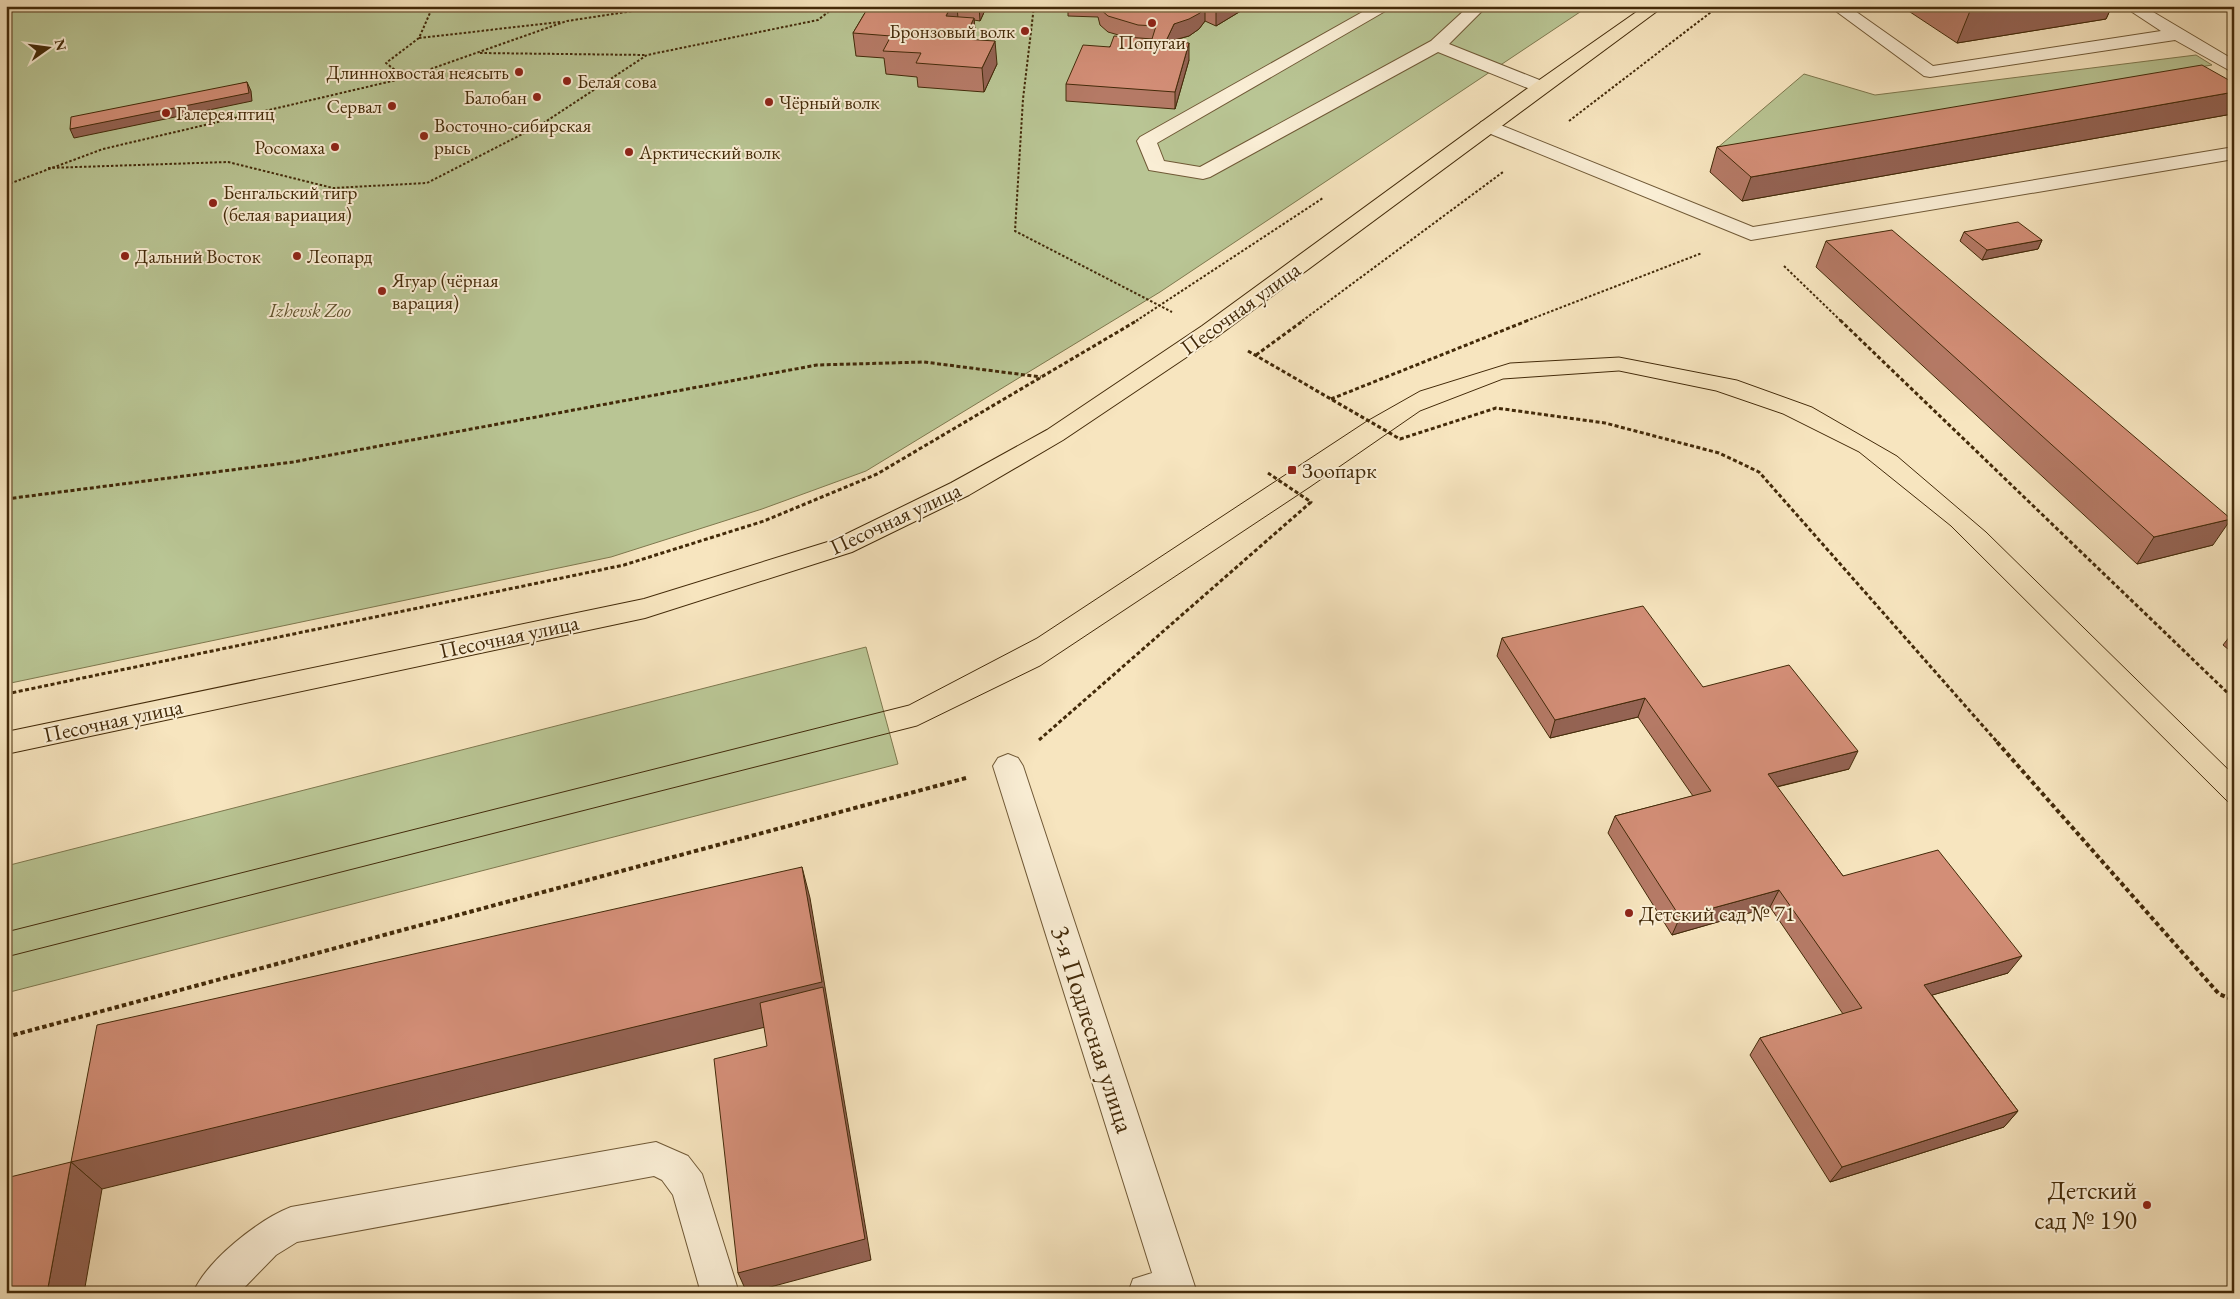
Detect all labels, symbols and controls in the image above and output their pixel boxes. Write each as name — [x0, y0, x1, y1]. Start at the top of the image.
marker: Попугаи — [1146, 17, 1158, 29]
place label: Бронзовый волк — [889, 19, 1015, 44]
north arrow — [22, 22, 72, 72]
marker: Бронзовый волк — [1019, 25, 1031, 37]
place label: Попугаи — [1118, 30, 1186, 55]
text: N — [51, 37, 71, 53]
place label: Длиннохвостая неясыть — [327, 60, 509, 85]
marker: Длиннохвостая неясыть — [513, 66, 525, 78]
place label: Белая сова — [577, 69, 657, 94]
marker: Белая сова — [561, 75, 573, 87]
place label: Балобан — [464, 85, 527, 110]
place label: Чёрный волк — [779, 90, 880, 115]
marker: Балобан — [531, 91, 543, 103]
place label: Сервал — [326, 94, 382, 119]
marker: Чёрный волк — [763, 96, 775, 108]
marker: Сервал — [386, 100, 398, 112]
place label: Галерея птиц — [176, 101, 275, 126]
marker: Галерея птиц — [160, 107, 172, 119]
place label: Восточно-сибирская рысь — [434, 113, 592, 160]
marker: Восточно-сибирская рысь — [418, 130, 430, 142]
place label: Росомаха — [255, 135, 325, 160]
place label: Арктический волк — [638, 140, 780, 165]
marker: Росомаха — [329, 141, 341, 153]
marker: Арктический волк — [623, 146, 635, 158]
place label: Бенгальский тигр (белая вариация) — [223, 180, 358, 227]
marker: Бенгальский тигр (белая вариация) — [207, 197, 219, 209]
place label: Дальний Восток — [135, 244, 261, 269]
place label: Леопард — [307, 244, 373, 269]
marker: Дальний Восток — [119, 250, 131, 262]
marker: Леопард — [291, 250, 303, 262]
street label: Песочная улица — [1174, 255, 1306, 362]
place label: Ягуар (чёрная варация) — [391, 268, 499, 315]
marker: Ягуар (чёрная варация) — [376, 285, 388, 297]
park label: Izhevsk Zoo — [268, 298, 351, 323]
place label: Зоопарк — [1302, 456, 1377, 485]
marker: Зоопарк — [1286, 464, 1298, 476]
street label: Песочная улица — [825, 475, 966, 562]
street label: Песочная улица — [437, 608, 582, 665]
street label: Песочная улица — [41, 692, 186, 749]
place label: Детский сад № 71 — [1639, 899, 1795, 928]
marker: Детский сад № 71 — [1623, 907, 1635, 919]
street label: 3-я Подлесная улица — [1043, 921, 1143, 1138]
place label: Детский сад № 190 — [2034, 1173, 2137, 1237]
marker: Детский сад № 190 — [2141, 1199, 2153, 1211]

